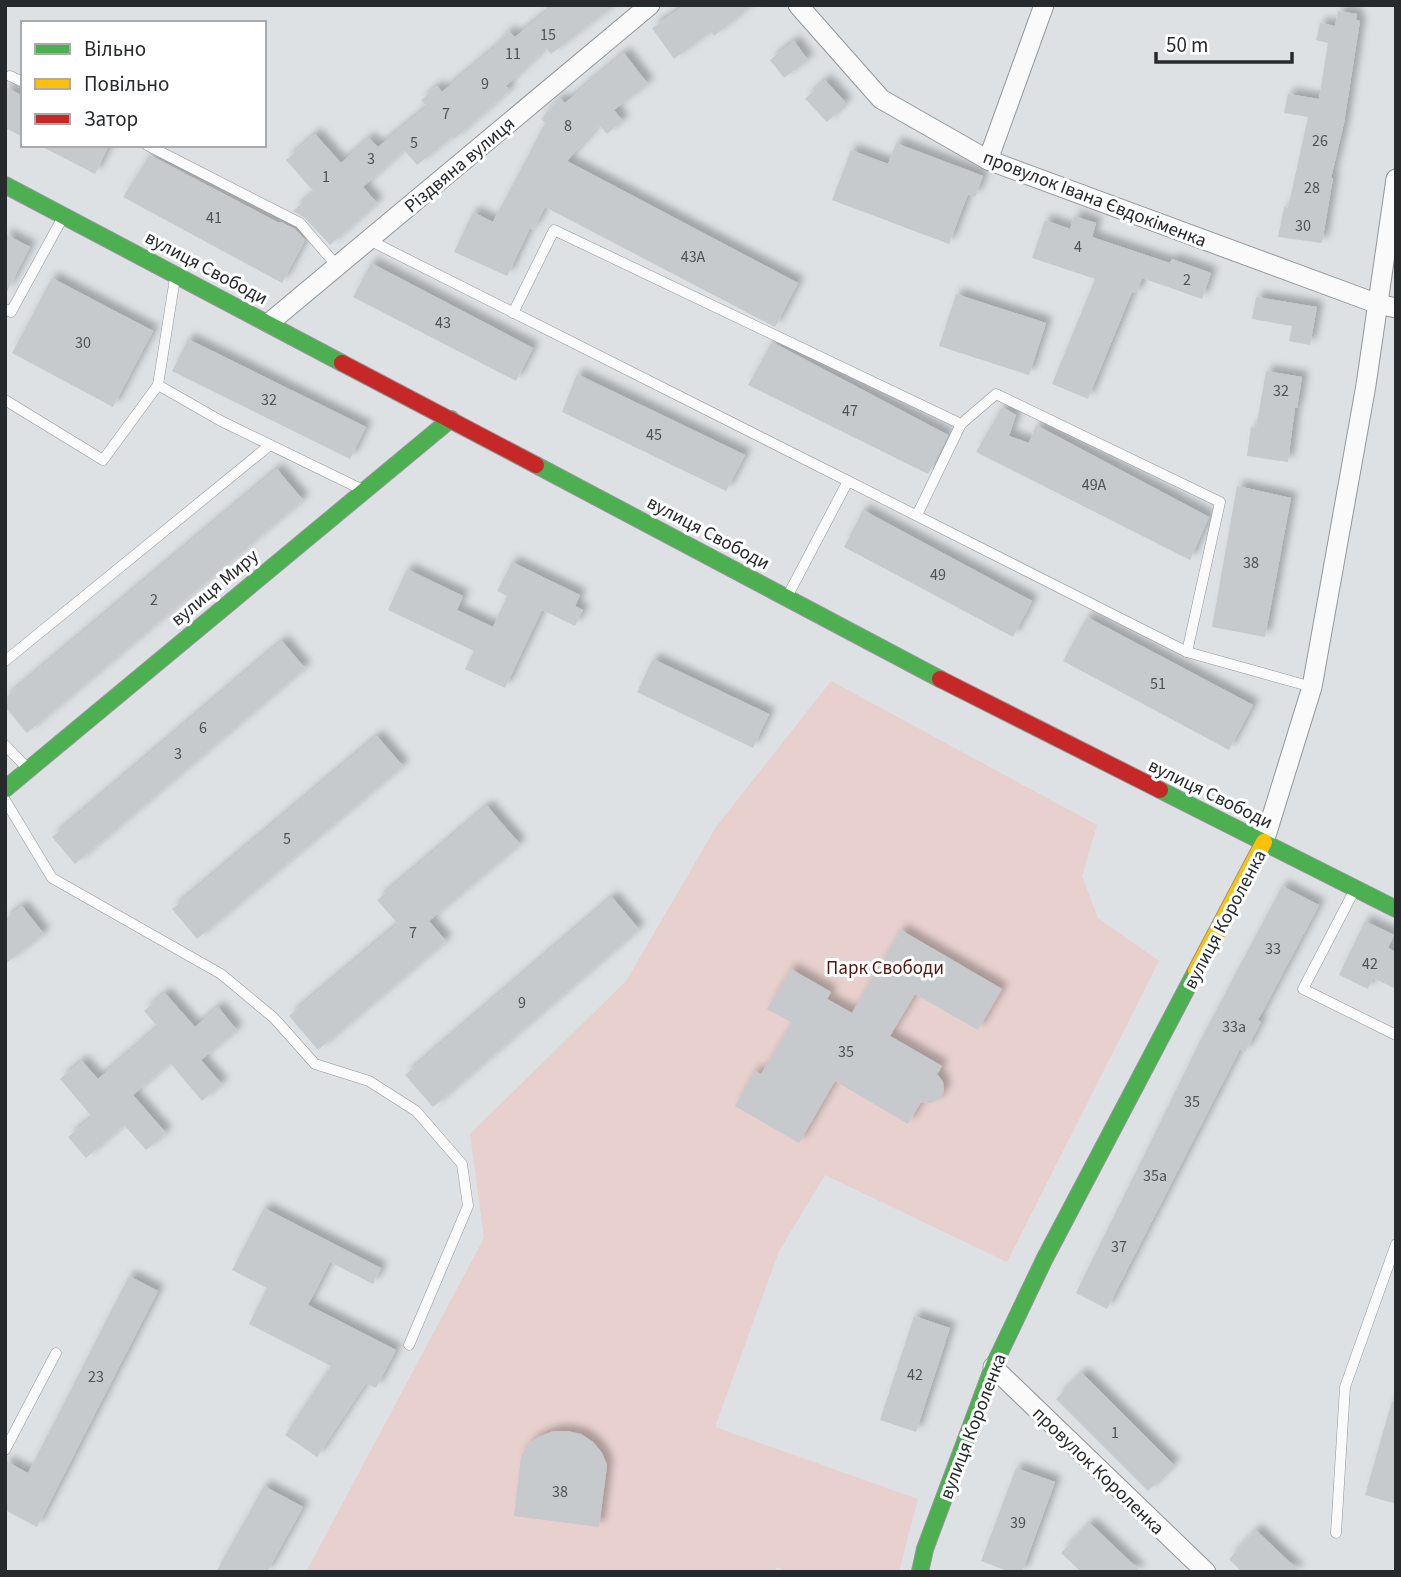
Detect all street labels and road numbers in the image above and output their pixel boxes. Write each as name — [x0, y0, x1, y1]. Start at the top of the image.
street label: Різдвяна вулиця — [399, 111, 521, 220]
street label: провулок Івана Євдокіменка — [979, 144, 1210, 255]
street label: вулиця Свободи — [140, 225, 273, 312]
street label: вулиця Свободи — [642, 490, 775, 577]
street label: вулиця Миру — [165, 543, 265, 633]
street label: вулиця Свободи — [1143, 752, 1277, 836]
street label: вулиця Короленка — [1177, 845, 1273, 994]
street label: вулиця Короленка — [933, 1350, 1014, 1503]
street label: провулок Короленка — [1026, 1401, 1170, 1541]

